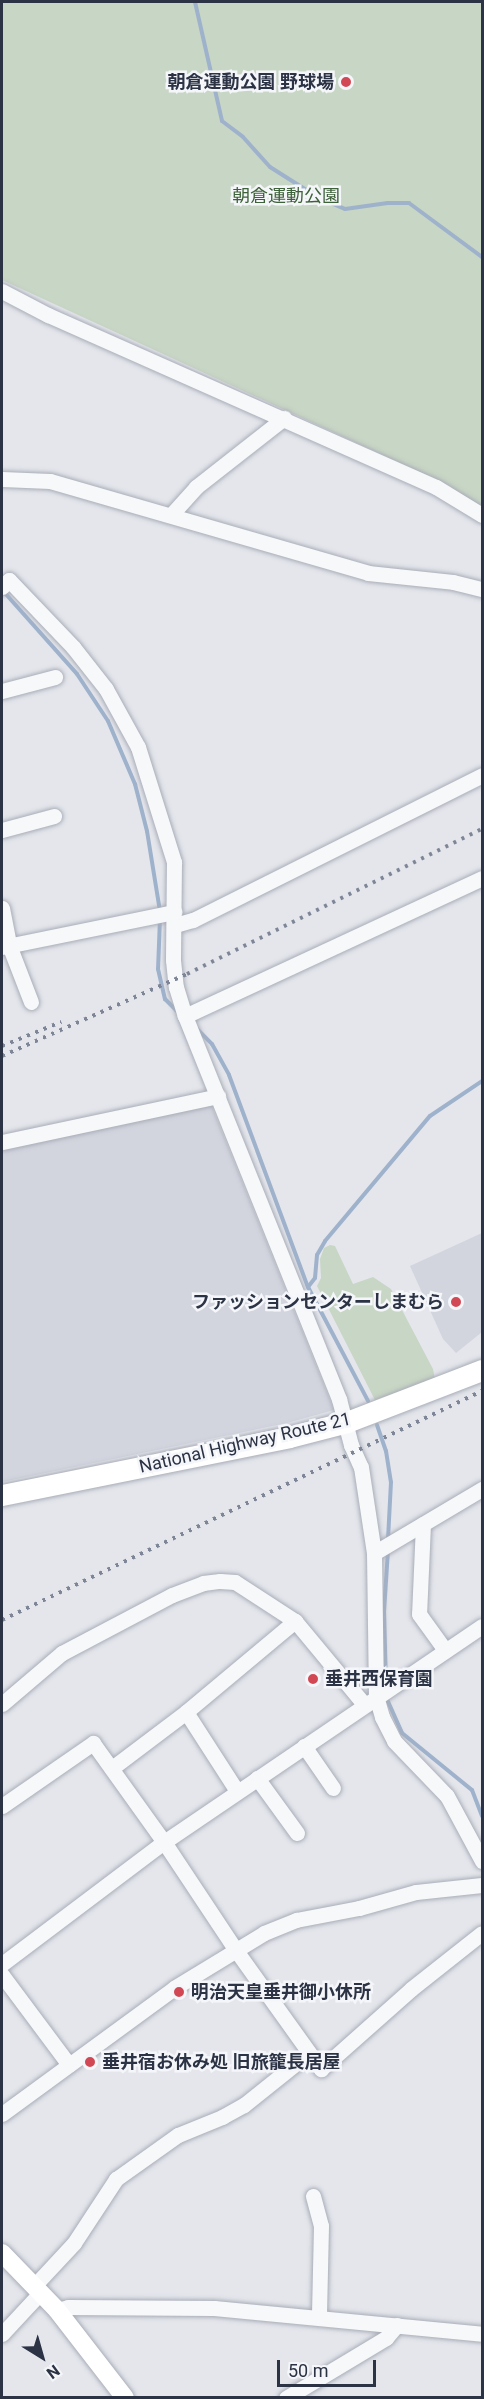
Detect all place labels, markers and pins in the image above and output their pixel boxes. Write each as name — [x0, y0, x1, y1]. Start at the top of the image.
place label: 朝倉運動公園 野球場 — [168, 71, 334, 93]
marker: 朝倉運動公園 野球場 — [339, 75, 353, 89]
place label: ファッションセンターしまむら — [192, 1291, 444, 1313]
marker: ファッションセンターしまむら — [449, 1295, 463, 1309]
place label: 垂井西保育園 — [325, 1668, 433, 1690]
marker: 垂井西保育園 — [306, 1672, 320, 1686]
place label: 明治天皇垂井御小休所 — [191, 1981, 371, 2003]
marker: 明治天皇垂井御小休所 — [172, 1985, 186, 1999]
place label: 垂井宿お休み処 旧旅籠長居屋 — [102, 2051, 340, 2073]
marker: 垂井宿お休み処 旧旅籠長居屋 — [83, 2055, 97, 2069]

